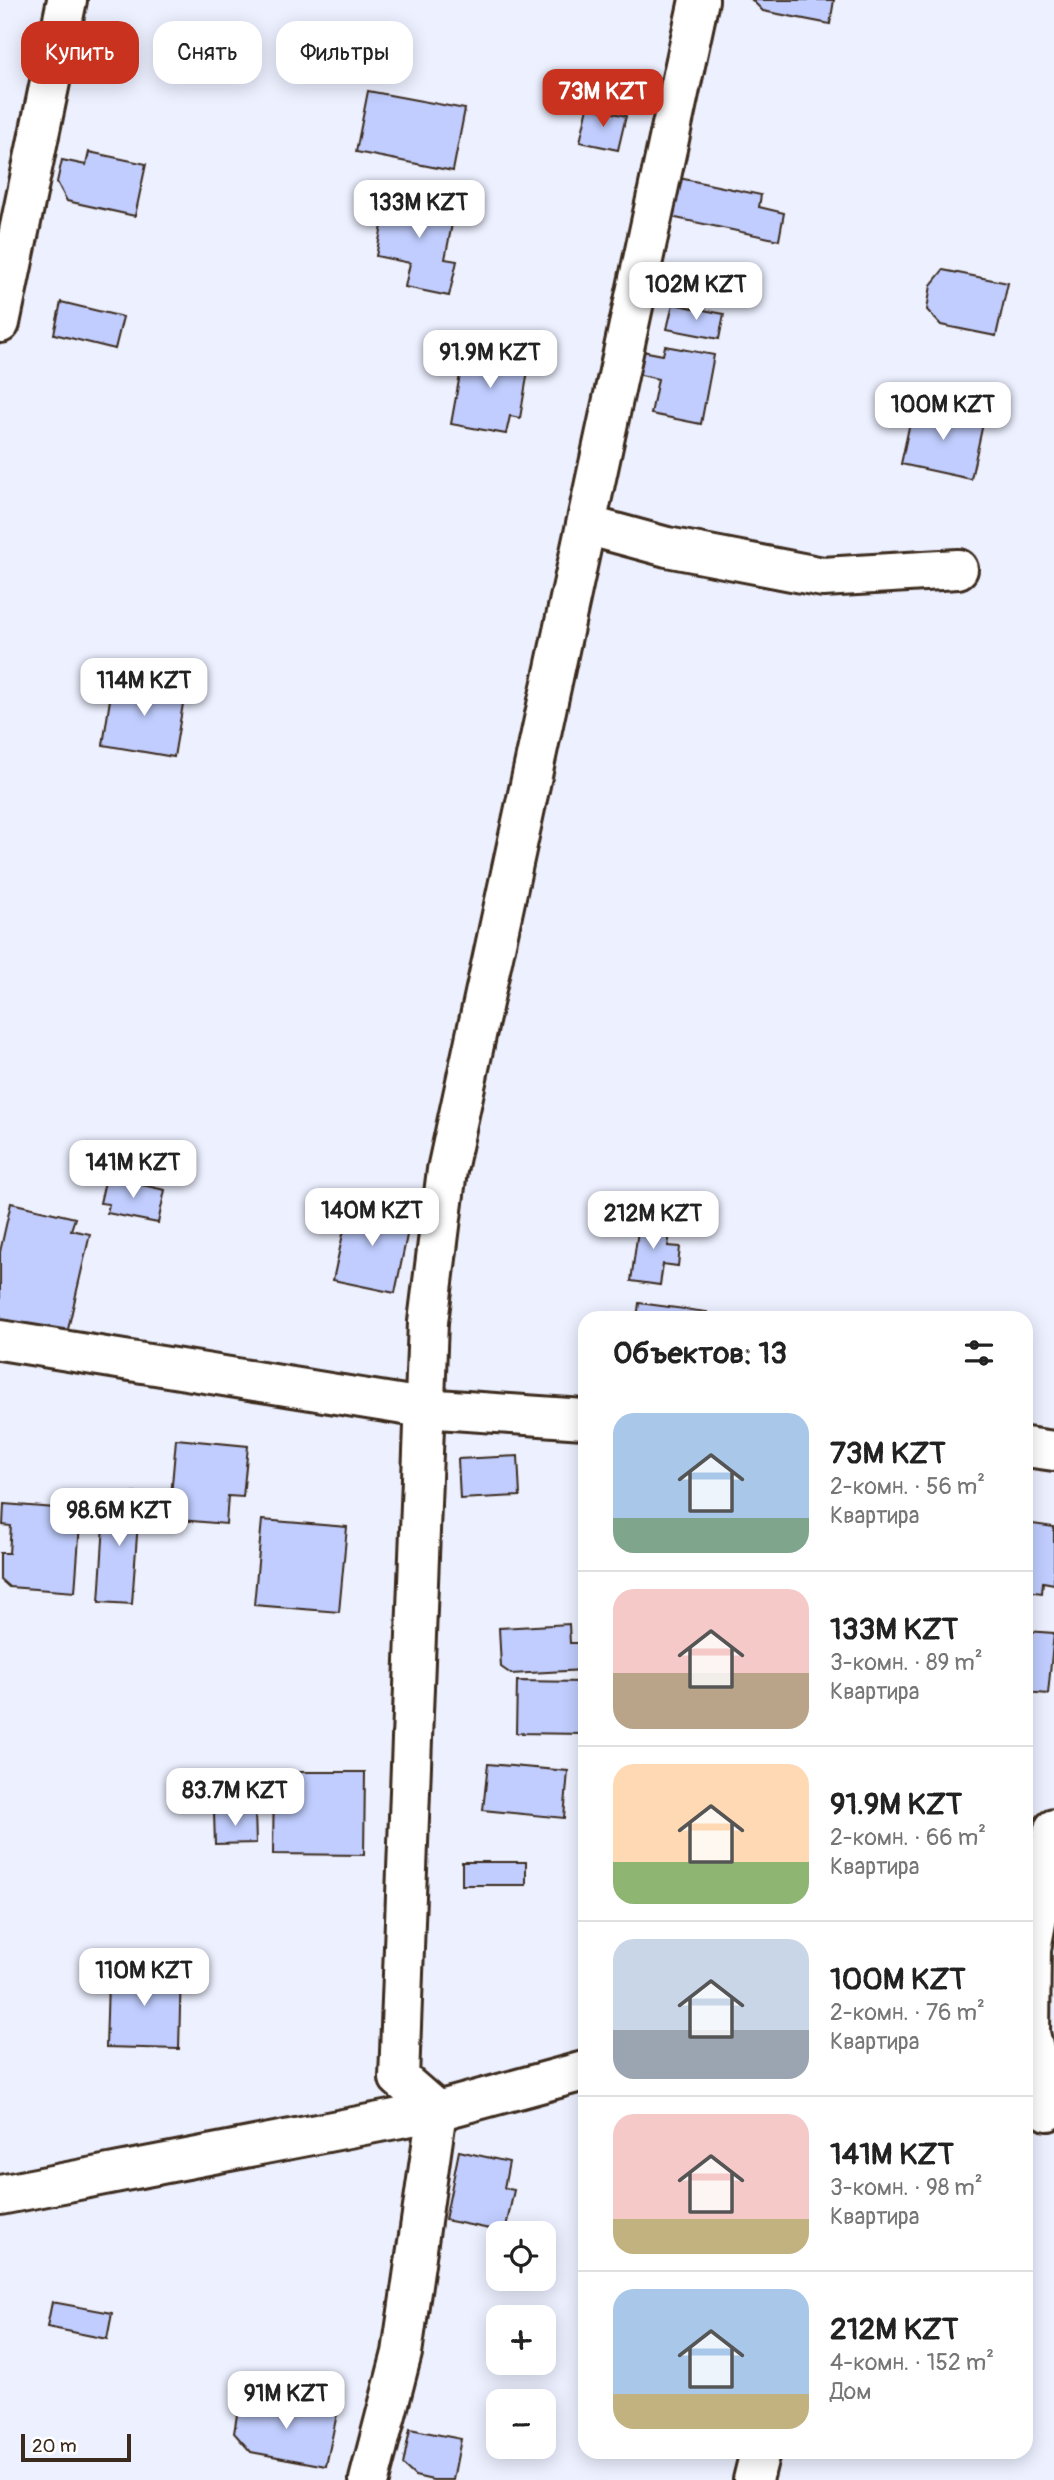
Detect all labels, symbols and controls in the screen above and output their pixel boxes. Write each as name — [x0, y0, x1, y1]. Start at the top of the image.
chip: Купить — [21, 21, 139, 84]
chip: Снять — [153, 21, 262, 84]
chip: Фильтры — [276, 21, 413, 84]
pin: 73M KZT — [538, 69, 668, 129]
text: 73M KZT — [559, 77, 647, 106]
pin: 133M KZT — [347, 180, 491, 240]
text: 133M KZT — [370, 188, 468, 217]
pin: 102M KZT — [624, 262, 768, 322]
text: 102M KZT — [645, 270, 747, 299]
pin: 91.9M KZT — [410, 330, 570, 390]
text: 91.9M KZT — [439, 338, 541, 367]
pin: 100M KZT — [871, 382, 1015, 442]
text: 100M KZT — [891, 390, 995, 419]
pin: 114M KZT — [72, 658, 216, 718]
text: 114M KZT — [96, 666, 192, 695]
pin: 141M KZT — [61, 1140, 205, 1200]
text: 141M KZT — [85, 1148, 181, 1177]
pin: 140M KZT — [300, 1188, 444, 1248]
pin: 212M KZT — [581, 1192, 725, 1251]
text: 140M KZT — [321, 1196, 423, 1225]
text: 212M KZT — [604, 1199, 702, 1228]
icon: filters — [960, 1334, 998, 1372]
text: Объектов: 13 — [613, 1335, 787, 1372]
text: 73M KZT — [830, 1435, 946, 1472]
icon: home — [669, 1441, 753, 1525]
text: 2-комн. · 56 m² — [830, 1472, 985, 1501]
pin: 98.6M KZT — [39, 1488, 199, 1548]
text: 98.6M KZT — [66, 1496, 172, 1525]
text: Квартира — [830, 1501, 919, 1530]
text: 133M KZT — [830, 1611, 959, 1648]
icon: home — [669, 1617, 753, 1701]
text: 3-комн. · 89 m² — [830, 1648, 983, 1677]
text: Квартира — [830, 1677, 919, 1706]
pin: 83.7M KZT — [155, 1769, 315, 1828]
text: 83.7M KZT — [182, 1776, 288, 1805]
text: 91.9M KZT — [830, 1786, 963, 1823]
icon: home — [669, 1792, 753, 1876]
text: 2-комн. · 66 m² — [830, 1823, 986, 1852]
text: Квартира — [830, 1852, 919, 1881]
pin: 110M KZT — [72, 1948, 216, 2008]
text: 110M KZT — [95, 1956, 193, 1985]
text: 100M KZT — [830, 1961, 966, 1998]
icon: home — [669, 1967, 753, 2051]
text: 2-комн. · 76 m² — [830, 1998, 985, 2027]
text: Квартира — [830, 2027, 919, 2056]
text: 141M KZT — [830, 2136, 954, 2173]
icon: home — [669, 2142, 753, 2226]
text: 3-комн. · 98 m² — [830, 2173, 983, 2202]
text: Квартира — [830, 2202, 919, 2231]
map controls — [486, 2221, 556, 2459]
button: locate — [486, 2221, 556, 2291]
button: + — [486, 2305, 556, 2375]
text: 212M KZT — [830, 2311, 959, 2348]
icon: home — [669, 2317, 753, 2401]
text: 4-комн. · 152 m² — [830, 2348, 994, 2377]
pin: 91M KZT — [221, 2372, 351, 2431]
text: Дом — [830, 2377, 871, 2406]
text: 91M KZT — [244, 2379, 328, 2408]
button: − — [486, 2389, 556, 2459]
scale bar — [21, 2431, 131, 2463]
text: 20 m — [32, 2434, 77, 2458]

